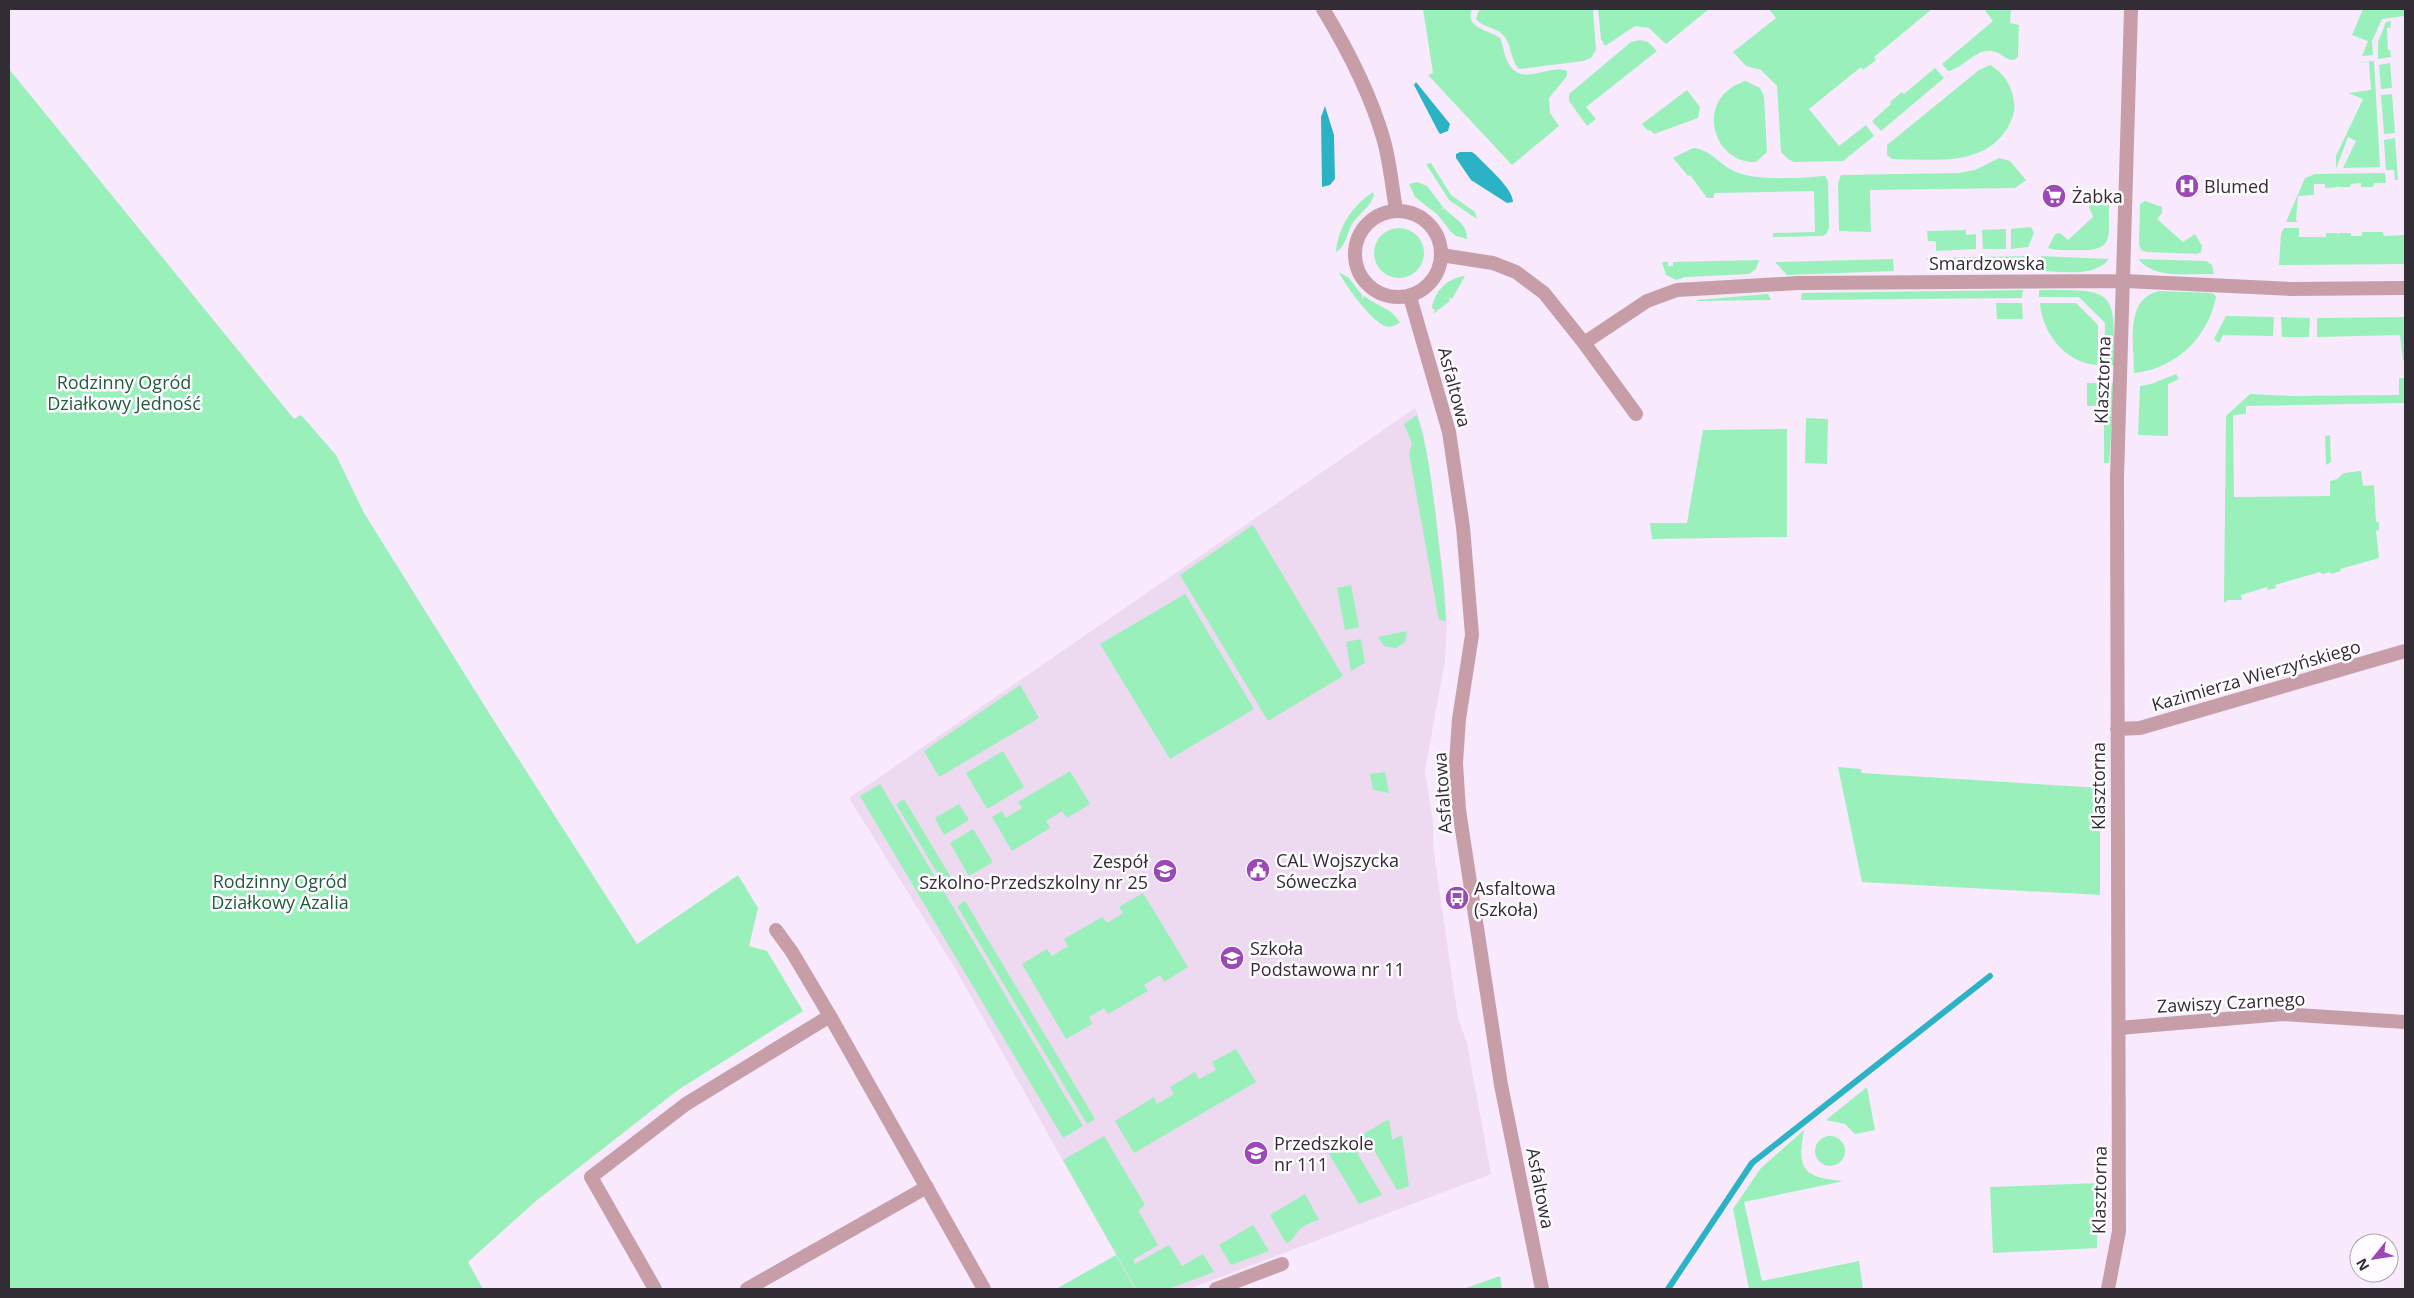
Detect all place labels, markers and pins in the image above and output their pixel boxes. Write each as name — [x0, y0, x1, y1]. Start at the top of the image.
hospital icon: Blumed — [2174, 173, 2200, 199]
place label: Blumed — [2204, 174, 2269, 198]
supermarket icon: Żabka — [2041, 183, 2067, 209]
place label: Żabka — [2072, 184, 2123, 208]
place label: CAL Wojszycka Sóweczka — [1276, 848, 1399, 893]
place label: Zespół Szkolno-Przedszkolny nr 25 — [919, 849, 1148, 894]
public building icon: CAL Wojszycka Sóweczka — [1245, 857, 1271, 883]
school or university icon: Zespół Szkolno-Przedszkolny nr 25 — [1152, 858, 1178, 884]
place label: Asfaltowa (Szkoła) — [1474, 876, 1556, 921]
bus stop icon: Asfaltowa (Szkoła) — [1444, 885, 1470, 911]
place label: Szkoła Podstawowa nr 11 — [1250, 936, 1405, 981]
school or university icon: Szkoła Podstawowa nr 11 — [1219, 945, 1245, 971]
place label: Przedszkole nr 111 — [1274, 1131, 1374, 1176]
school or university icon: Przedszkole nr 111 — [1243, 1140, 1269, 1166]

